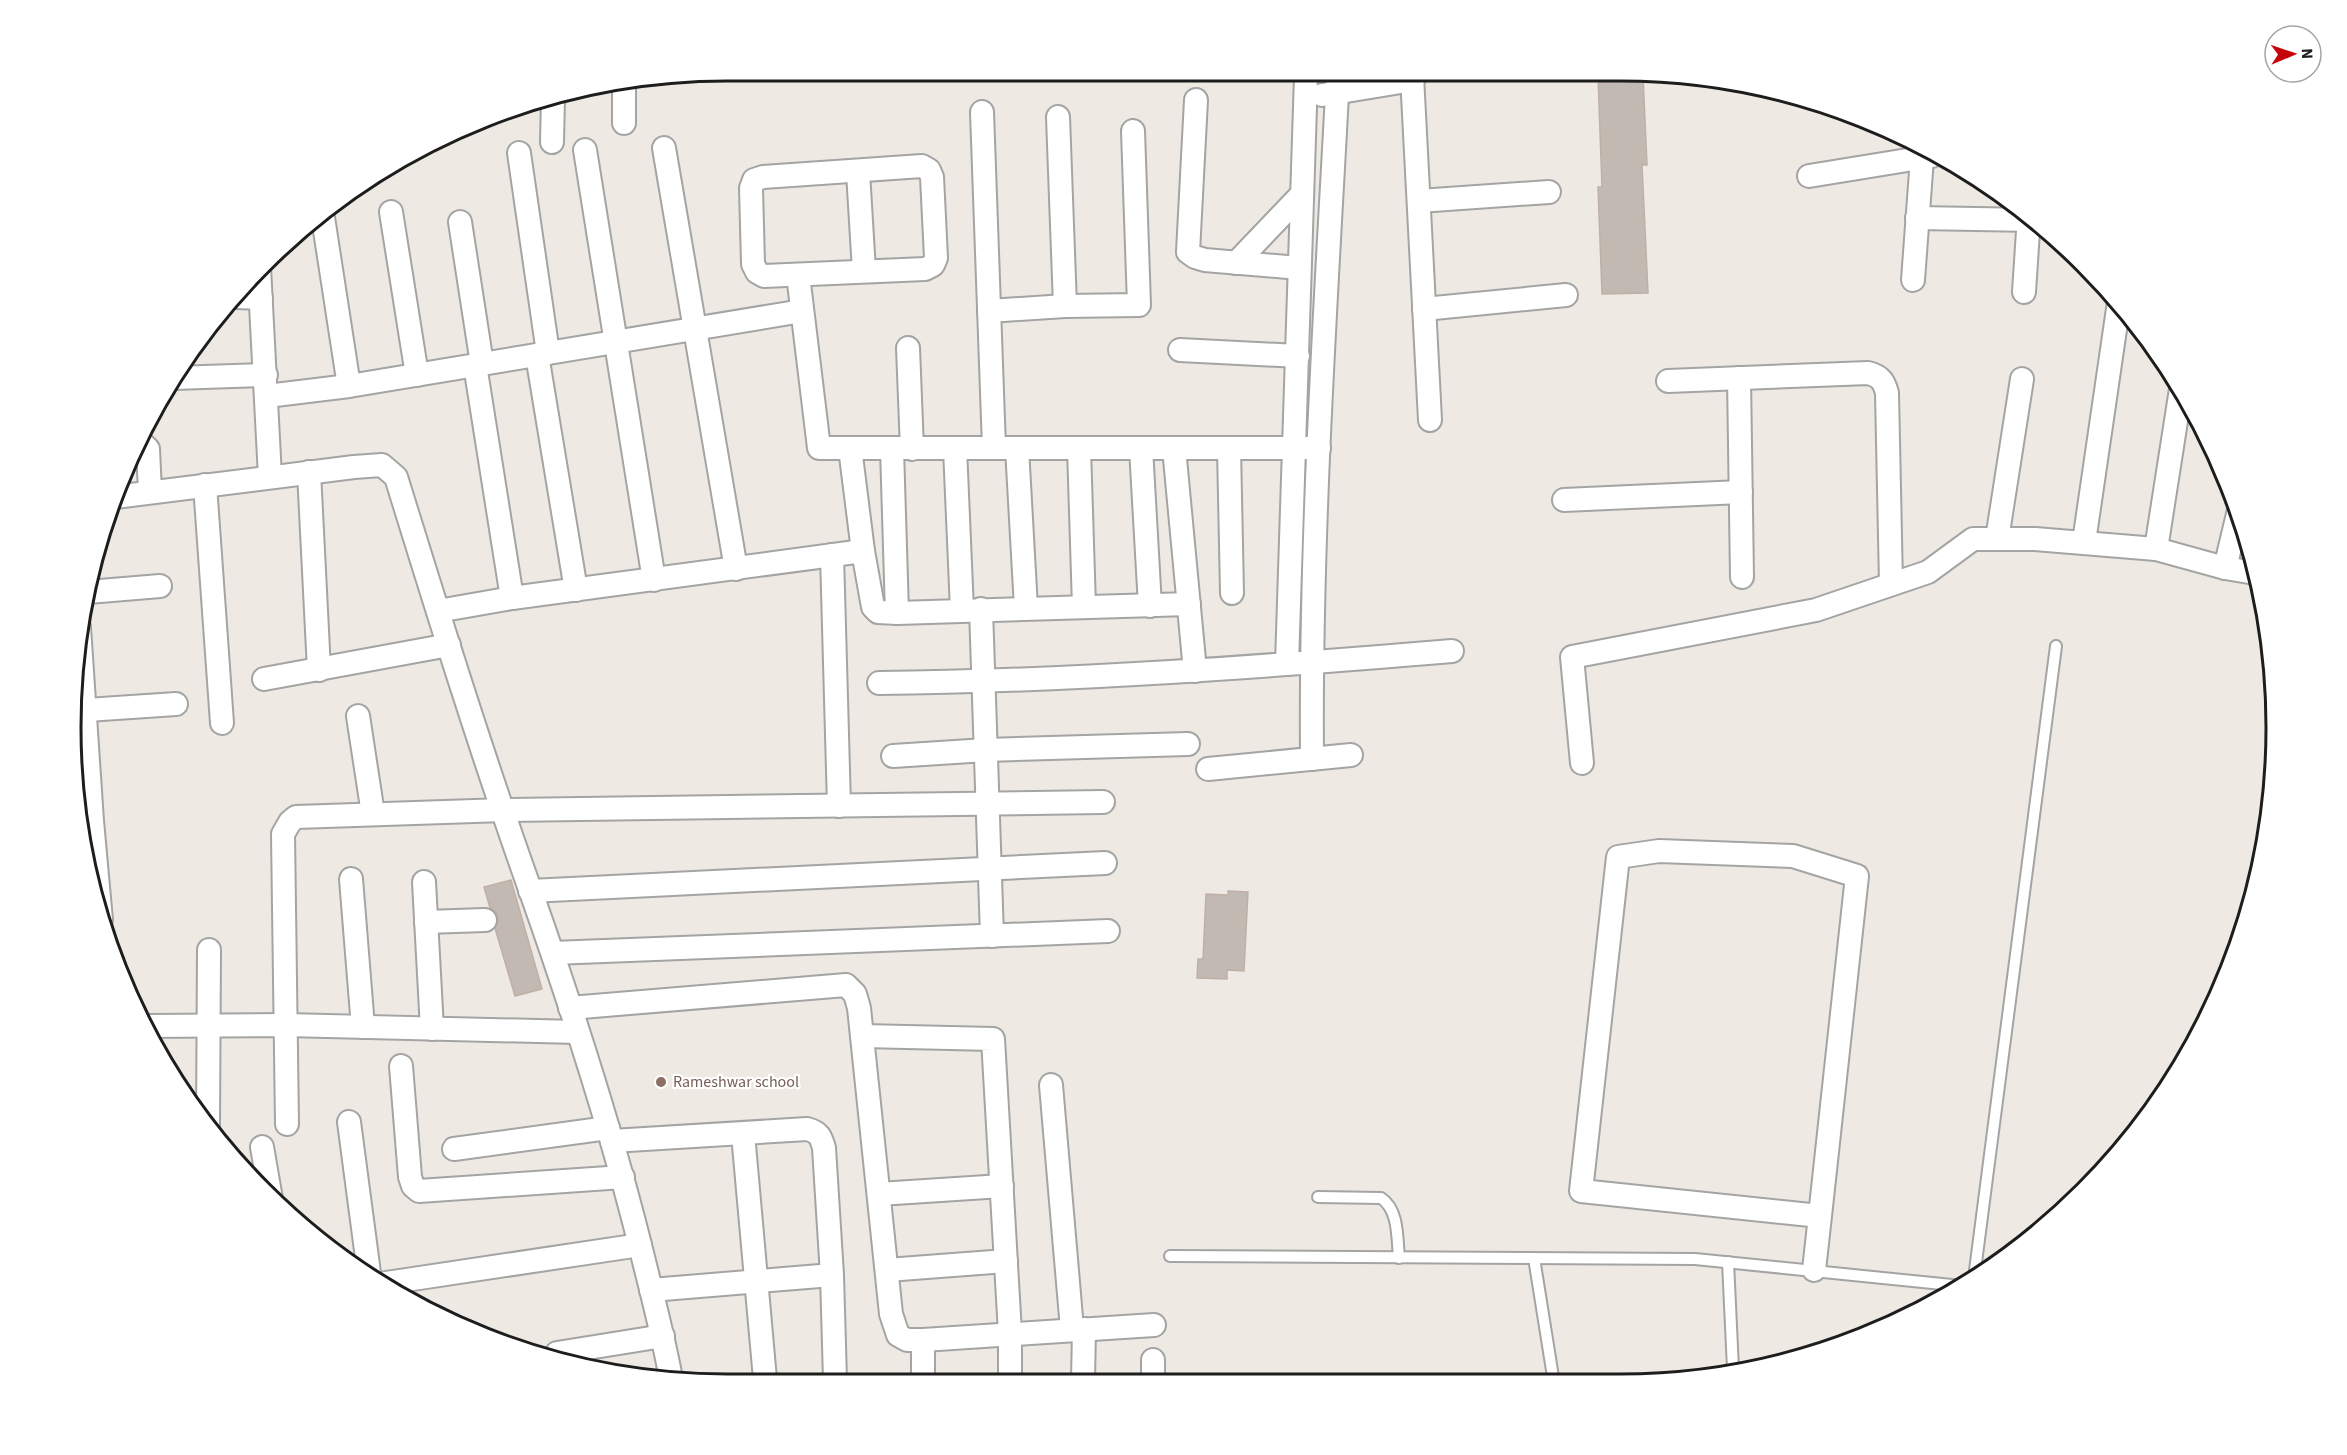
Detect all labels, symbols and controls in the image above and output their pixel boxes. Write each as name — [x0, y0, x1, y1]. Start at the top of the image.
north arrow — [2263, 24, 2323, 84]
text: N — [2296, 48, 2318, 59]
place label: Rameshwar school — [673, 1071, 799, 1093]
marker: Rameshwar school — [654, 1075, 668, 1089]

